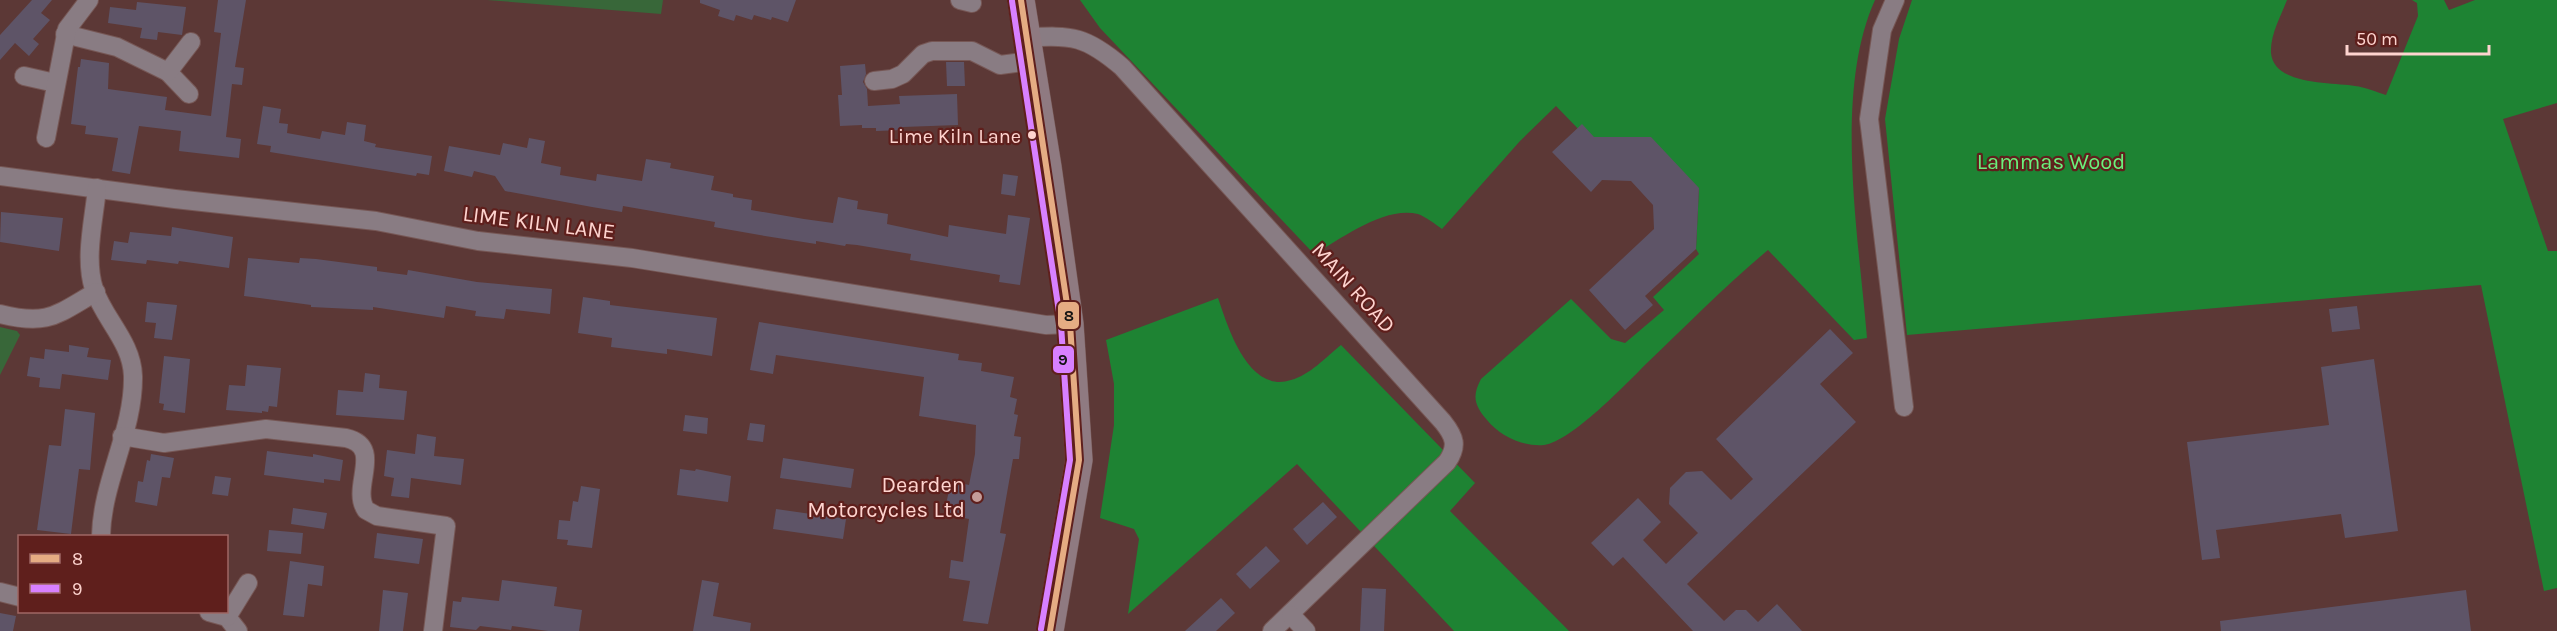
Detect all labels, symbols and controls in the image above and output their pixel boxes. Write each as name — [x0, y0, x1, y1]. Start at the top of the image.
scale bar — [2347, 18, 2490, 56]
text: 50 m — [2356, 28, 2398, 50]
place label: Lime Kiln Lane — [889, 125, 1021, 148]
marker: Lime Kiln Lane — [1026, 129, 1038, 141]
park label: Lammas Wood — [1977, 149, 2125, 175]
street label: LIME KILN LANE — [461, 201, 616, 245]
street label: MAIN ROAD — [1306, 237, 1401, 338]
line badge: 8 — [1057, 301, 1080, 330]
text: 8 — [1064, 306, 1074, 325]
line badge: 9 — [1052, 345, 1075, 374]
text: 9 — [1058, 350, 1068, 369]
place label: Dearden Motorcycles Ltd — [807, 472, 965, 523]
marker: Dearden Motorcycles Ltd — [970, 490, 984, 504]
legend — [18, 535, 228, 613]
text: 8 — [72, 548, 83, 570]
text: 9 — [72, 578, 82, 600]

